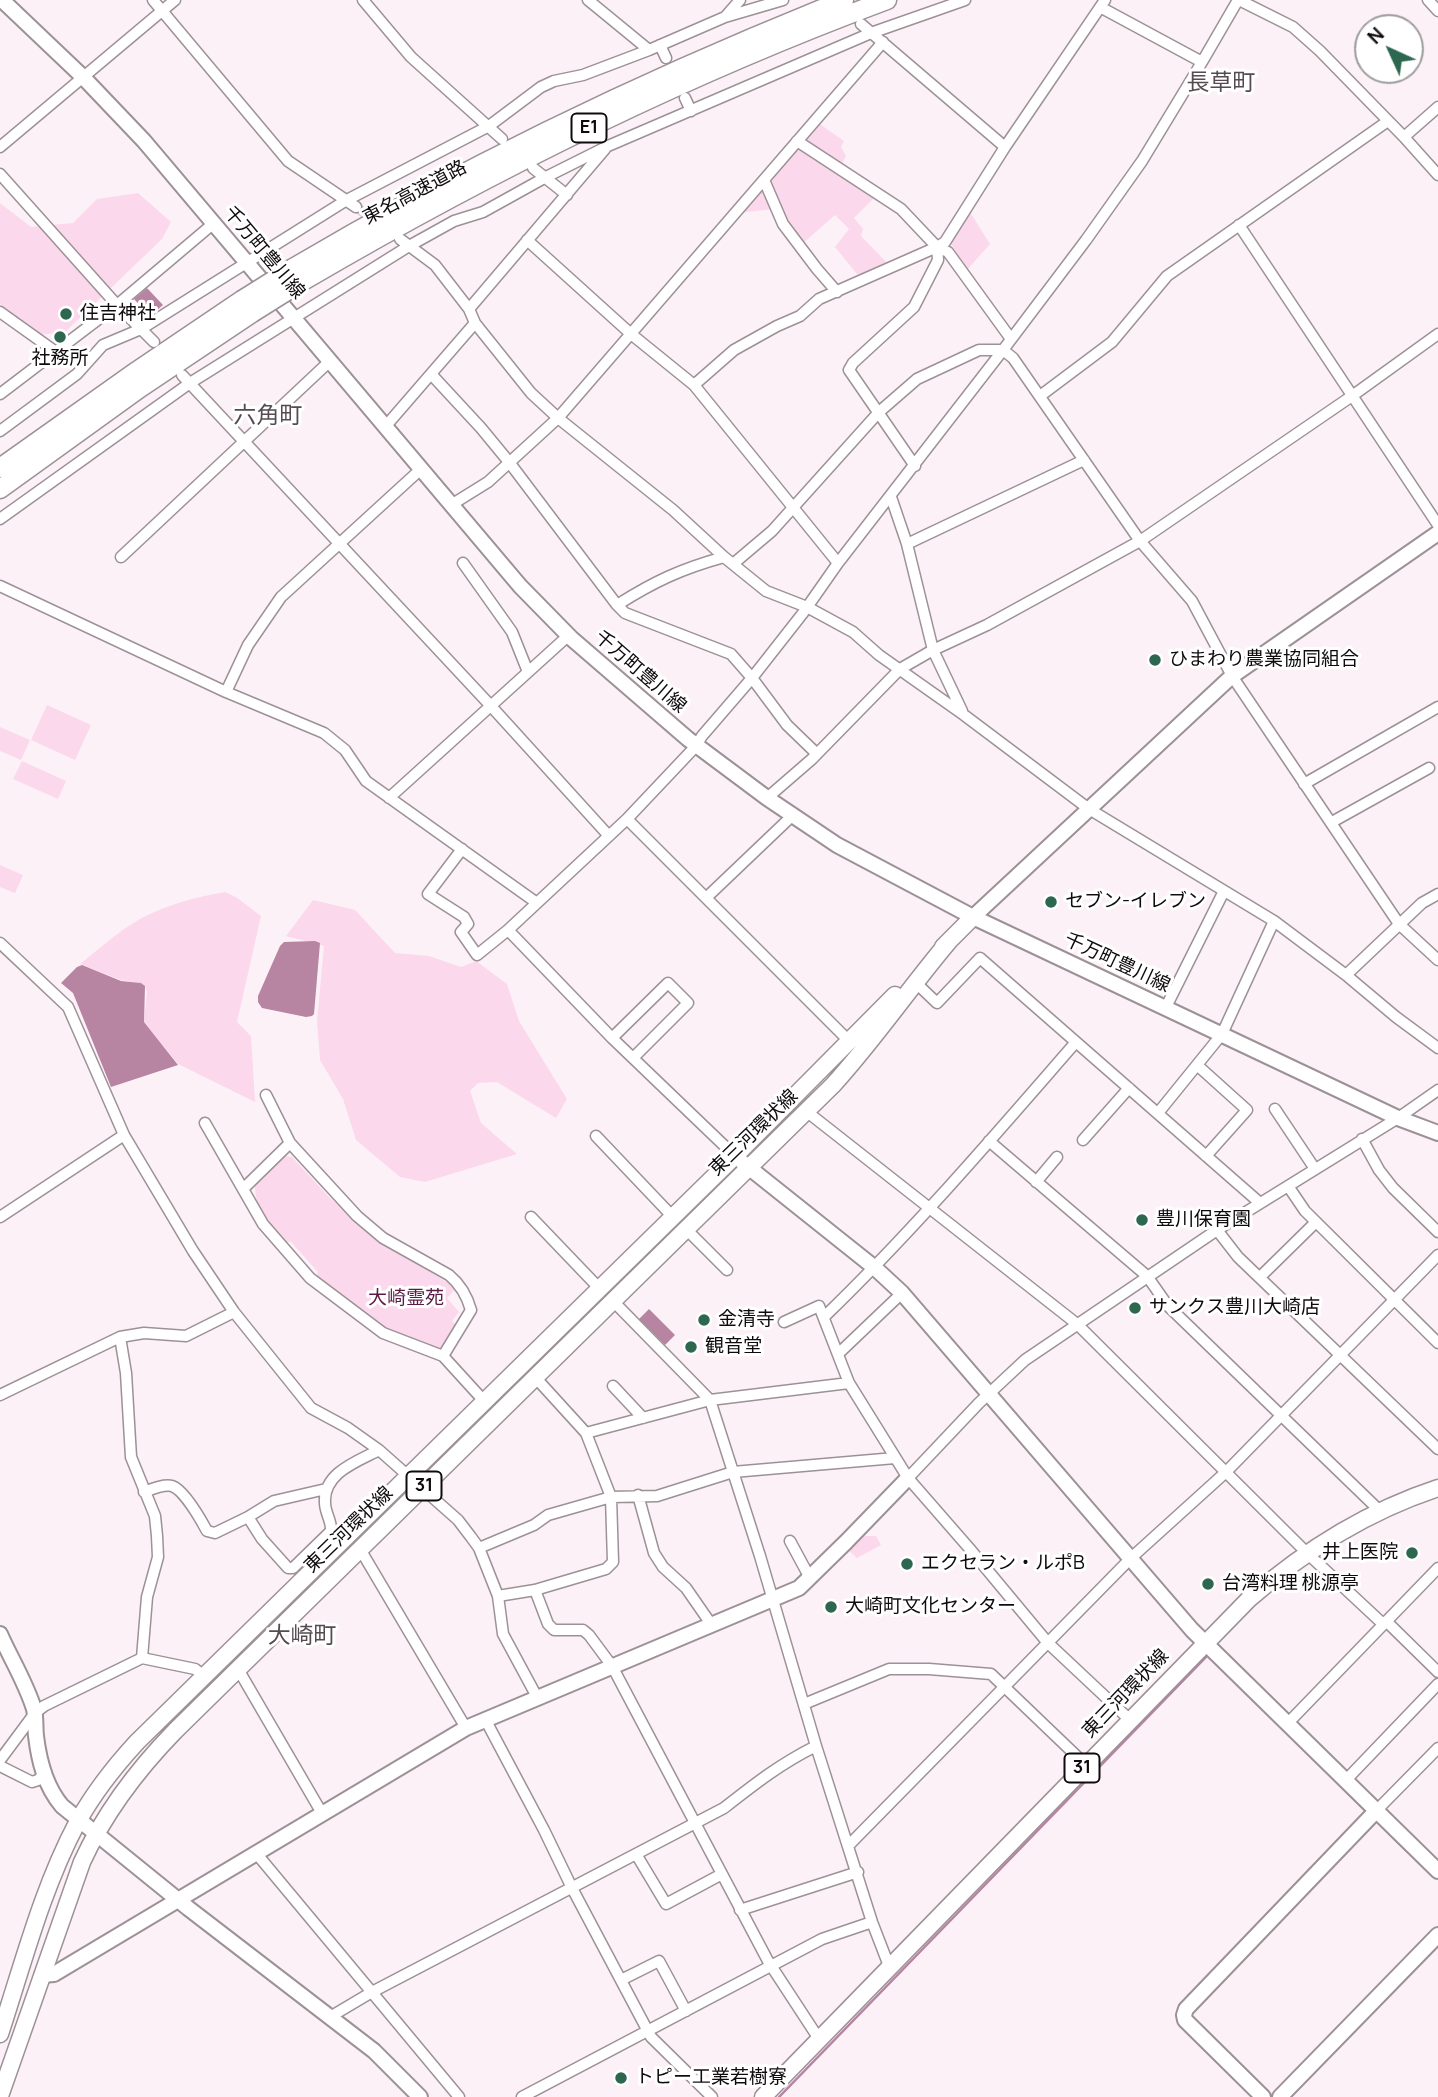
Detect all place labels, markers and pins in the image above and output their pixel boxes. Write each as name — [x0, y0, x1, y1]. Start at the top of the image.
place label: 住吉神社 — [80, 303, 156, 325]
marker: 住吉神社 — [58, 306, 74, 322]
marker: 社務所 — [52, 329, 68, 345]
place label: 社務所 — [32, 348, 88, 370]
place label: ひまわり農業協同組合 — [1169, 649, 1359, 671]
marker: ひまわり農業協同組合 — [1147, 652, 1163, 668]
place label: セブン-イレブン — [1065, 891, 1206, 913]
marker: セブン-イレブン — [1043, 894, 1059, 910]
place label: 豊川保育園 — [1156, 1209, 1251, 1231]
marker: 豊川保育園 — [1134, 1212, 1150, 1228]
place label: サンクス豊川大崎店 — [1149, 1297, 1320, 1319]
marker: サンクス豊川大崎店 — [1127, 1300, 1143, 1316]
place label: 金清寺 — [718, 1309, 775, 1331]
marker: 金清寺 — [696, 1312, 712, 1328]
place label: 観音堂 — [705, 1336, 762, 1358]
marker: 観音堂 — [683, 1339, 699, 1355]
place label: 井上医院 — [1322, 1542, 1398, 1564]
marker: 井上医院 — [1404, 1545, 1420, 1561]
place label: エクセラン・ルポB — [921, 1553, 1085, 1575]
marker: エクセラン・ルポB — [899, 1556, 915, 1572]
place label: 台湾料理 桃源亭 — [1222, 1573, 1359, 1595]
marker: 台湾料理 桃源亭 — [1200, 1576, 1216, 1592]
place label: 大崎町文化センター — [845, 1596, 1016, 1618]
marker: 大崎町文化センター — [823, 1599, 839, 1615]
place label: トピー工業若樹寮 — [635, 2067, 787, 2089]
marker: トピー工業若樹寮 — [613, 2070, 629, 2086]

